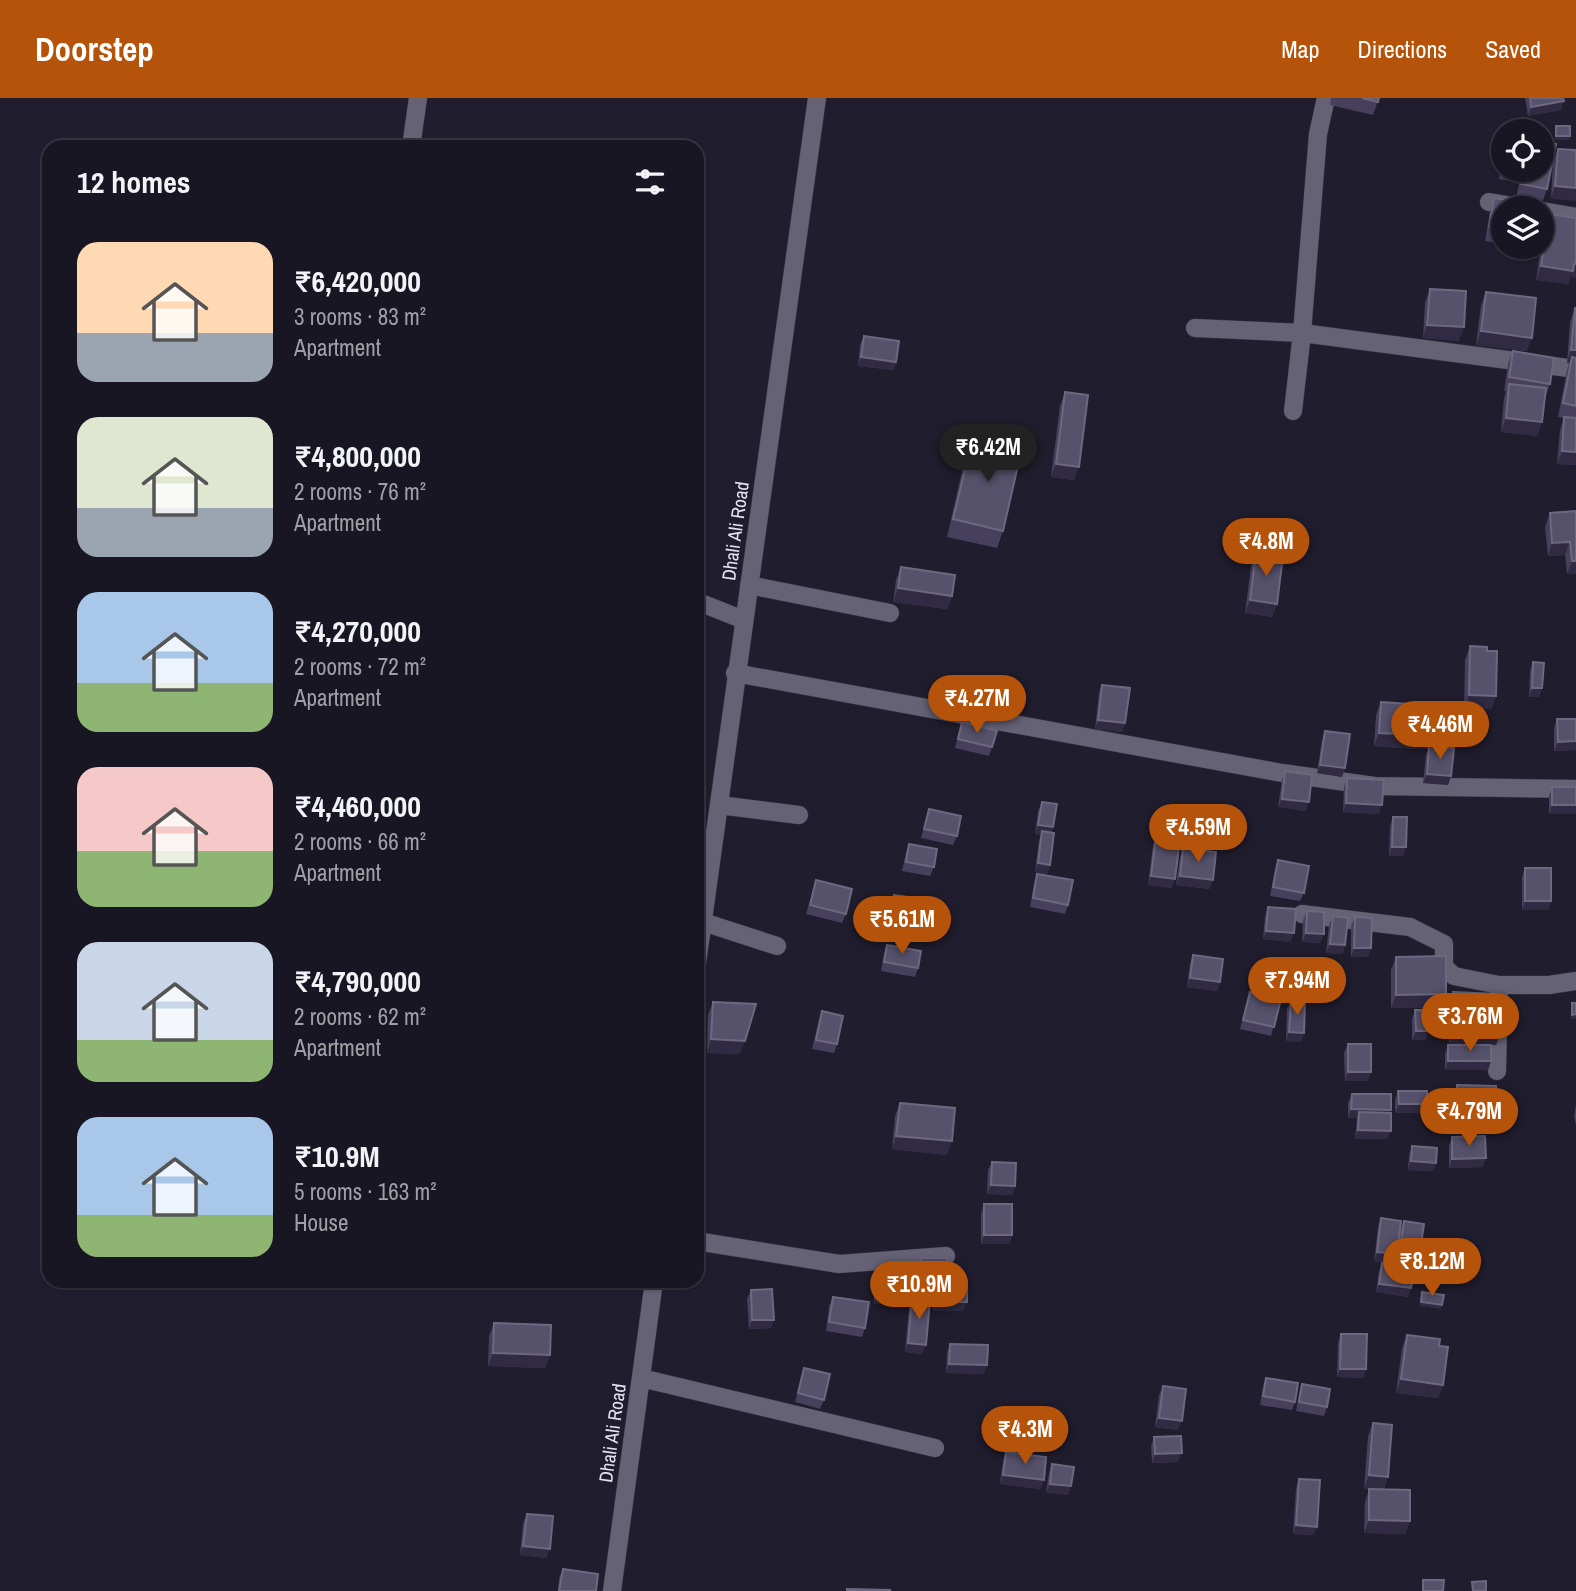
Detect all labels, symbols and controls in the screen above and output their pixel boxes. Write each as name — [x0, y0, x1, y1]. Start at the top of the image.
text: Doorstep — [35, 27, 154, 71]
text: Map — [1281, 33, 1319, 65]
text: Directions — [1357, 33, 1447, 65]
text: Saved — [1485, 33, 1541, 65]
map controls — [1491, 119, 1554, 259]
button: locate — [1491, 119, 1554, 182]
text: 12 homes — [77, 162, 191, 202]
icon: filters — [631, 163, 669, 201]
button: layers — [1491, 196, 1554, 259]
text: ₹6,420,000 — [294, 261, 421, 301]
icon: home — [133, 270, 217, 354]
text: 3 rooms · 83 m² — [294, 301, 426, 332]
text: Apartment — [294, 332, 381, 363]
pin: ₹6.42M — [931, 424, 1045, 484]
text: ₹6.42M — [955, 431, 1021, 462]
text: ₹4,800,000 — [294, 436, 421, 476]
icon: home — [133, 445, 217, 529]
text: 2 rooms · 76 m² — [294, 476, 426, 507]
street label: Dhali Ali Road — [715, 480, 755, 582]
text: Apartment — [294, 507, 381, 538]
pin: ₹4.8M — [1217, 518, 1315, 578]
text: ₹4.8M — [1238, 525, 1294, 556]
text: ₹4,270,000 — [294, 611, 421, 651]
icon: home — [133, 620, 217, 704]
text: 2 rooms · 72 m² — [294, 651, 426, 682]
pin: ₹4.27M — [920, 676, 1034, 735]
text: Apartment — [294, 682, 381, 713]
text: ₹4.27M — [944, 682, 1010, 713]
pin: ₹4.46M — [1383, 702, 1497, 761]
text: ₹4.46M — [1407, 708, 1473, 739]
text: ₹4,460,000 — [294, 786, 421, 826]
icon: home — [133, 795, 217, 879]
pin: ₹4.59M — [1141, 804, 1255, 864]
text: ₹4.59M — [1165, 811, 1231, 842]
text: 2 rooms · 66 m² — [294, 826, 426, 857]
text: Apartment — [294, 857, 381, 888]
pin: ₹5.61M — [845, 896, 959, 956]
text: ₹5.61M — [869, 903, 935, 934]
pin: ₹7.94M — [1240, 958, 1354, 1017]
text: ₹4,790,000 — [294, 961, 421, 1001]
text: ₹7.94M — [1264, 964, 1330, 995]
icon: home — [133, 970, 217, 1054]
pin: ₹3.76M — [1413, 993, 1527, 1053]
text: ₹3.76M — [1437, 1000, 1503, 1031]
text: 2 rooms · 62 m² — [294, 1001, 426, 1032]
text: Apartment — [294, 1032, 381, 1063]
pin: ₹4.79M — [1412, 1088, 1526, 1148]
text: ₹4.79M — [1436, 1095, 1502, 1126]
text: ₹10.9M — [294, 1136, 380, 1176]
icon: home — [133, 1145, 217, 1229]
text: 5 rooms · 163 m² — [294, 1176, 437, 1207]
text: House — [294, 1207, 349, 1238]
pin: ₹8.12M — [1375, 1238, 1489, 1298]
text: ₹8.12M — [1399, 1245, 1465, 1276]
pin: ₹10.9M — [862, 1262, 976, 1321]
text: ₹10.9M — [886, 1268, 952, 1299]
street label: Dhali Ali Road — [592, 1382, 632, 1484]
pin: ₹4.3M — [976, 1406, 1074, 1466]
text: ₹4.3M — [997, 1413, 1053, 1444]

